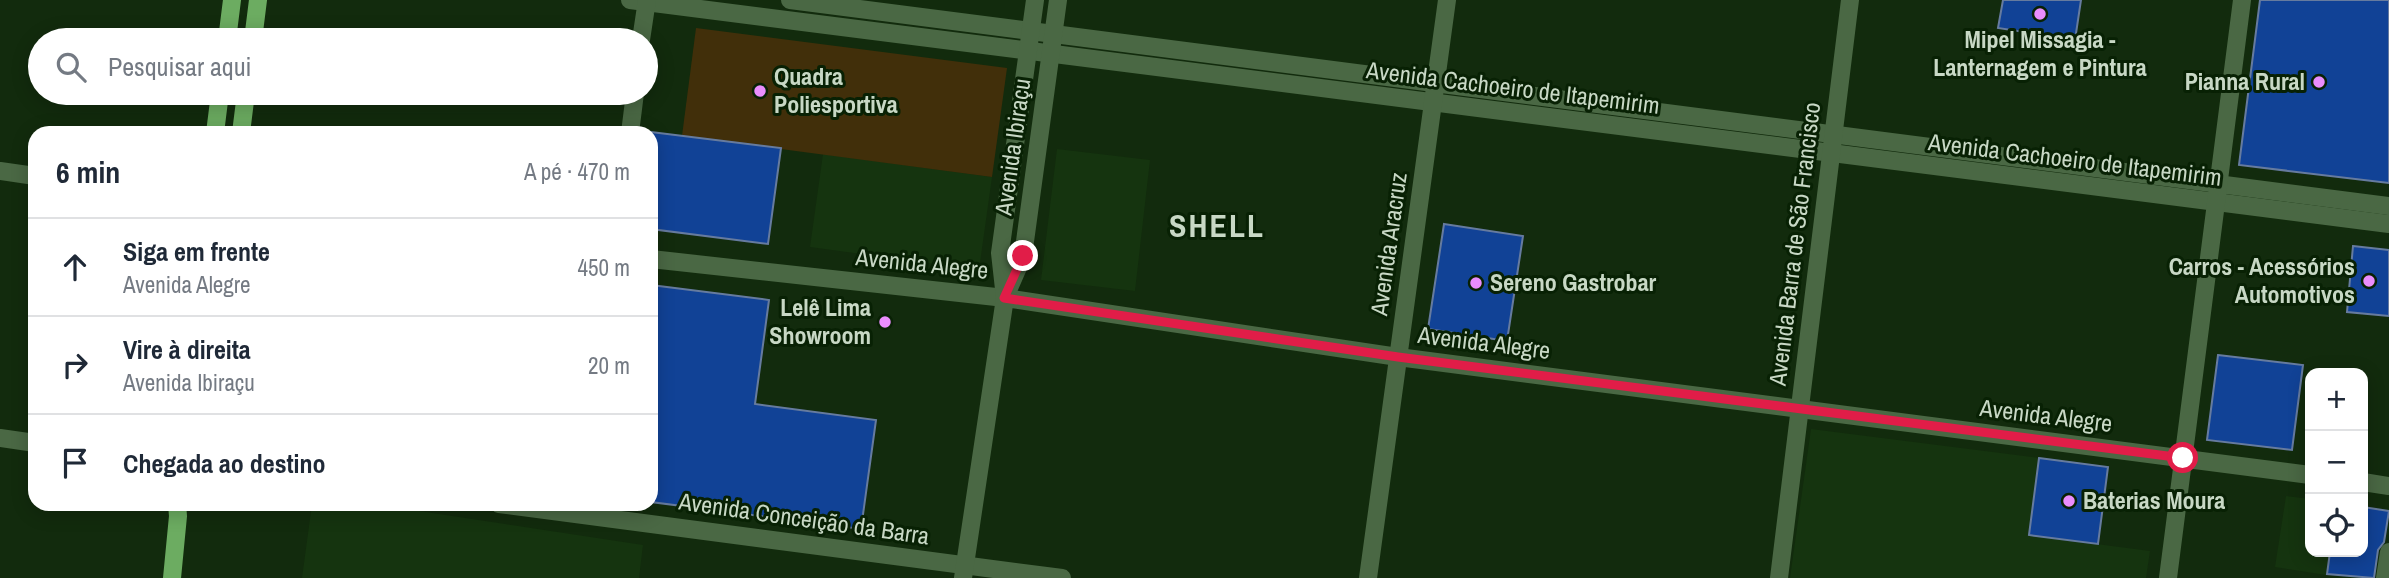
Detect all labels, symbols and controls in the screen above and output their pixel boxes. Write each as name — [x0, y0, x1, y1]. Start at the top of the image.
marker: Mipel Missagia - Lanternagem e Pintura — [2032, 6, 2048, 22]
place label: Mipel Missagia - Lanternagem e Pintura — [1933, 23, 2147, 83]
search box — [28, 28, 658, 105]
icon: search — [52, 48, 90, 86]
text: Pesquisar aqui — [108, 49, 251, 84]
street label: Avenida Cachoeiro de Itapemirim — [1364, 53, 1661, 121]
place label: Quadra Poliesportiva — [774, 60, 898, 120]
place label: Pianna Rural — [2185, 65, 2305, 97]
marker: Pianna Rural — [2311, 74, 2327, 90]
street label: Avenida Ibiraçu — [986, 77, 1037, 218]
marker: Quadra Poliesportiva — [752, 83, 768, 99]
street label: Avenida Barra de São Francisco — [1761, 100, 1827, 388]
street label: Avenida Cachoeiro de Itapemirim — [1926, 125, 2223, 193]
text: 6 min — [56, 152, 120, 192]
text: A pé · 470 m — [524, 156, 630, 187]
street label: Avenida Aracruz — [1362, 170, 1414, 318]
district label: SHELL — [1169, 204, 1265, 247]
text: Siga em frente — [123, 234, 270, 269]
street label: Avenida Alegre — [853, 240, 990, 286]
route end — [1007, 240, 1038, 271]
icon: ahead — [56, 248, 94, 286]
place label: Carros - Acessórios Automotivos — [2169, 250, 2355, 310]
text: 450 m — [578, 252, 630, 283]
place label: Sereno Gastrobar — [1490, 266, 1657, 298]
text: Avenida Alegre — [123, 269, 251, 300]
marker: Carros - Acessórios Automotivos — [2361, 273, 2377, 289]
marker: Sereno Gastrobar — [1468, 275, 1484, 291]
place label: Lelê Lima Showroom — [769, 291, 871, 351]
marker: Lelê Lima Showroom — [877, 314, 893, 330]
street label: Avenida Alegre — [1415, 318, 1552, 366]
text: Vire à direita — [123, 332, 251, 367]
icon: right — [56, 346, 94, 384]
text: 20 m — [588, 350, 630, 381]
text: Avenida Ibiraçu — [123, 367, 255, 398]
map controls — [2305, 368, 2368, 557]
button: + — [2305, 368, 2368, 431]
street label: Avenida Alegre — [1977, 391, 2114, 439]
button: − — [2305, 431, 2368, 494]
route start — [2167, 442, 2198, 473]
icon: arrive — [56, 444, 94, 482]
text: Chegada ao destino — [123, 446, 326, 481]
street label: Avenida Conceição da Barra — [676, 484, 931, 551]
place label: Baterias Moura — [2083, 484, 2225, 516]
marker: Baterias Moura — [2061, 493, 2077, 509]
button: locate — [2305, 494, 2368, 557]

